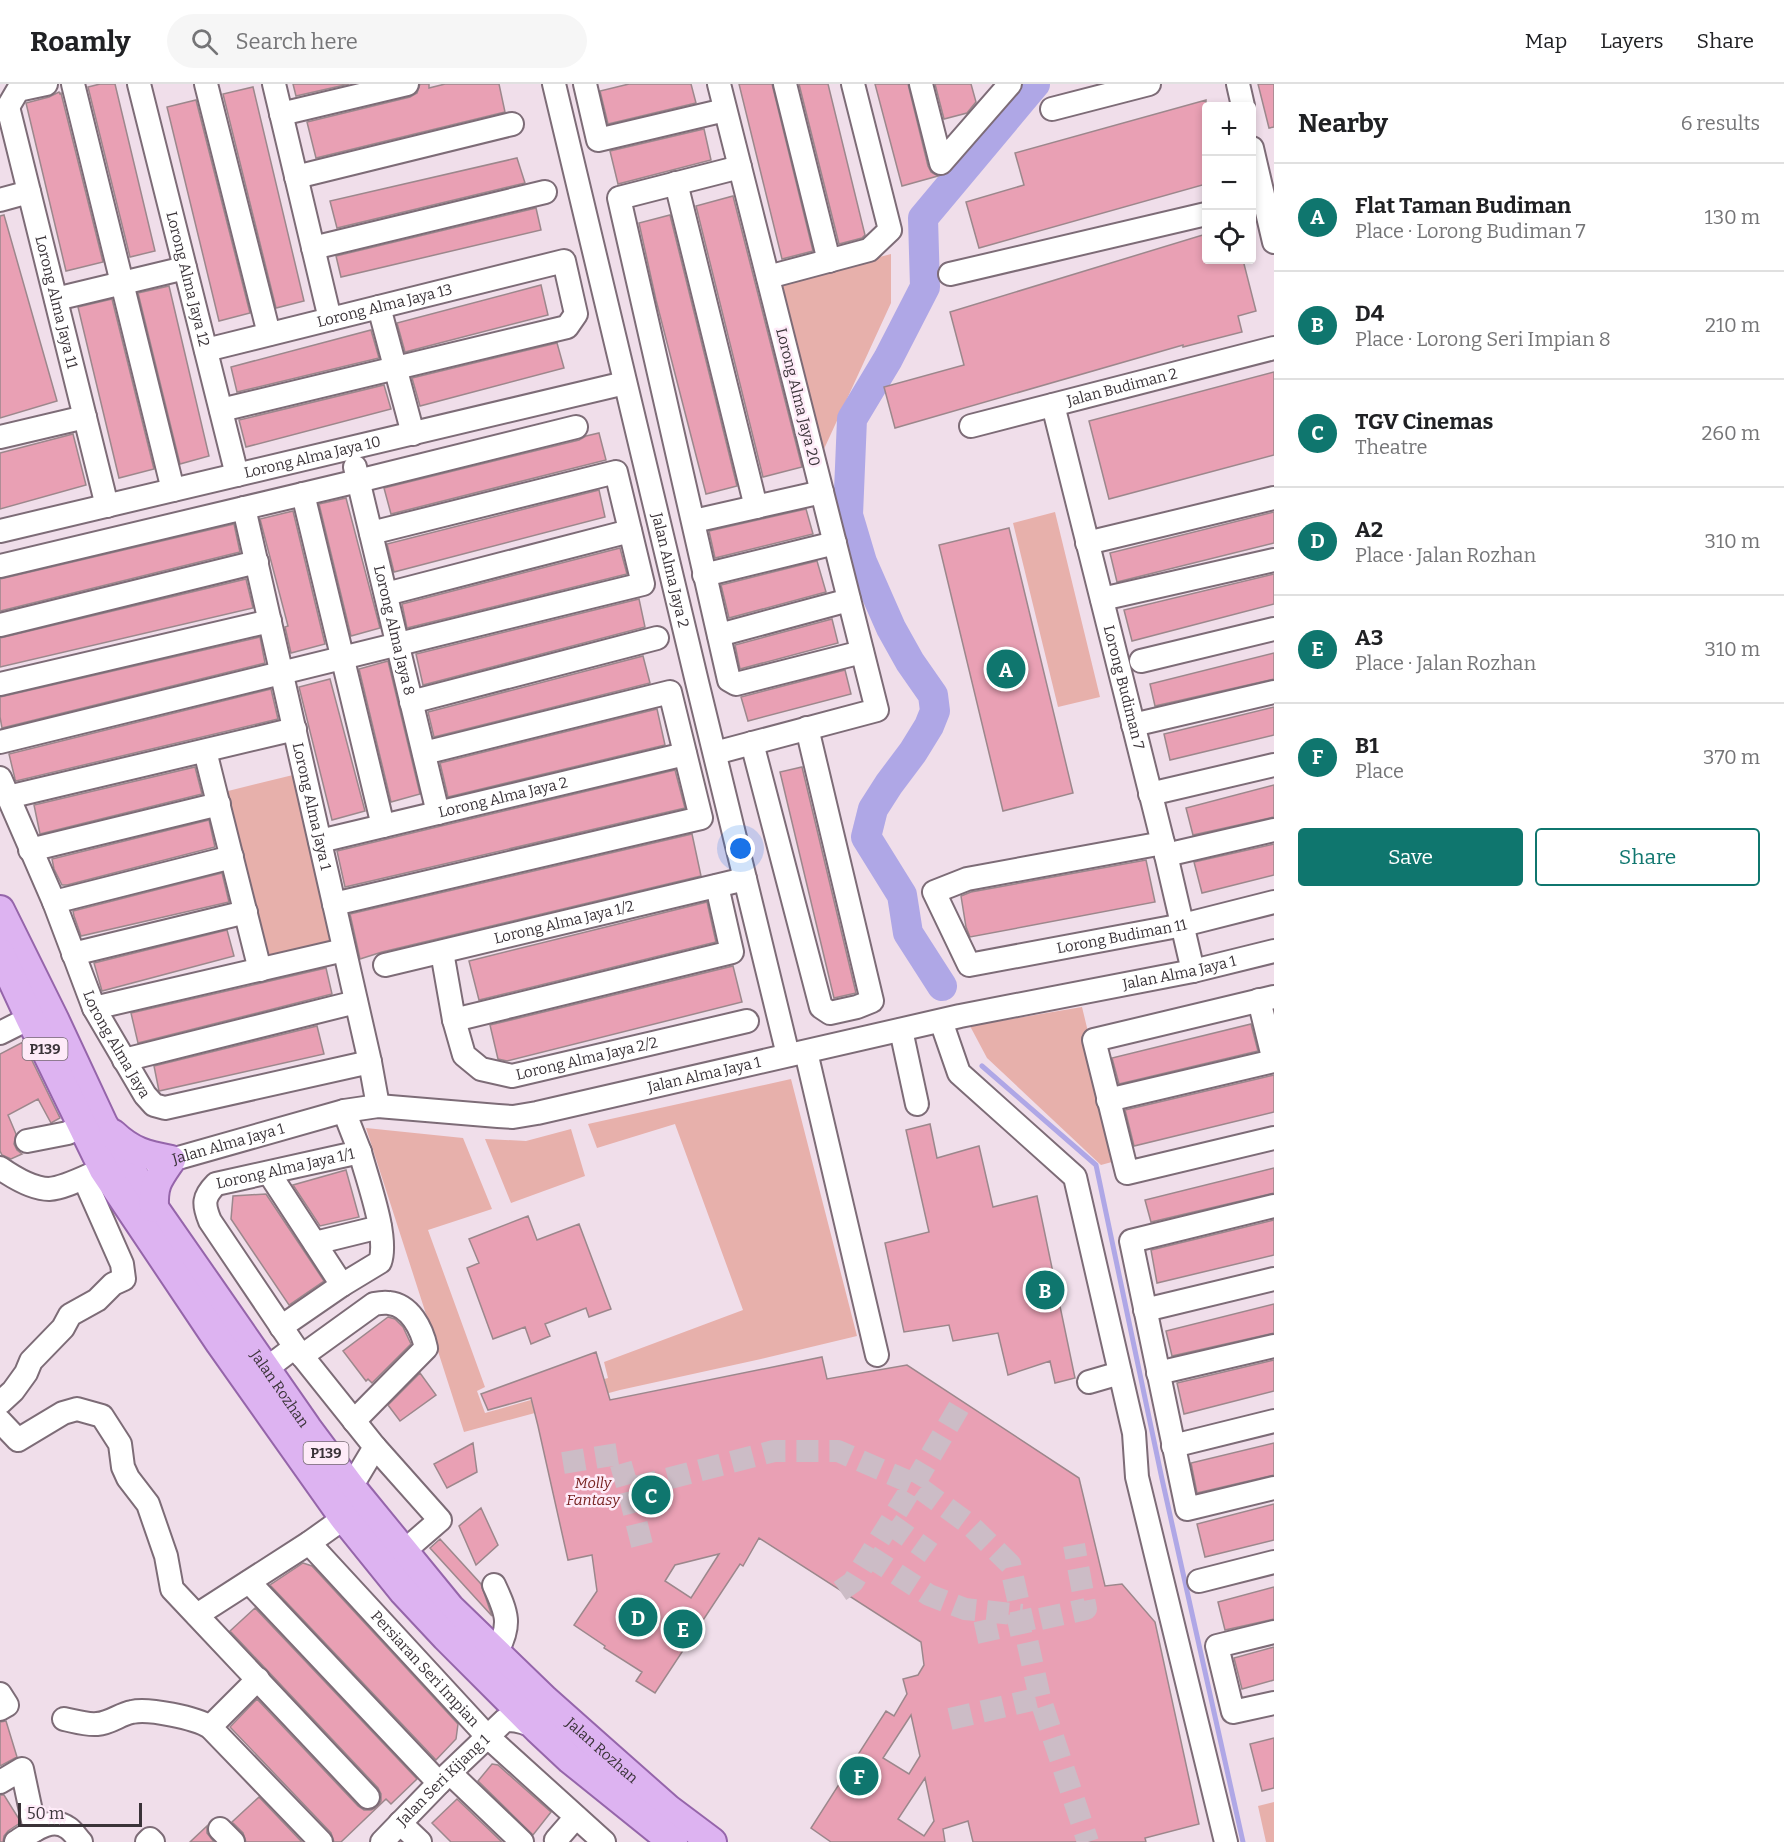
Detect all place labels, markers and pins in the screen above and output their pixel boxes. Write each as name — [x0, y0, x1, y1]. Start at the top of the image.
pin: A — [986, 646, 1026, 692]
pin: B — [1026, 1268, 1064, 1312]
pin: C — [632, 1472, 670, 1518]
pin: D — [618, 1594, 658, 1640]
pin: E — [664, 1606, 702, 1652]
pin: F — [840, 1754, 878, 1798]

